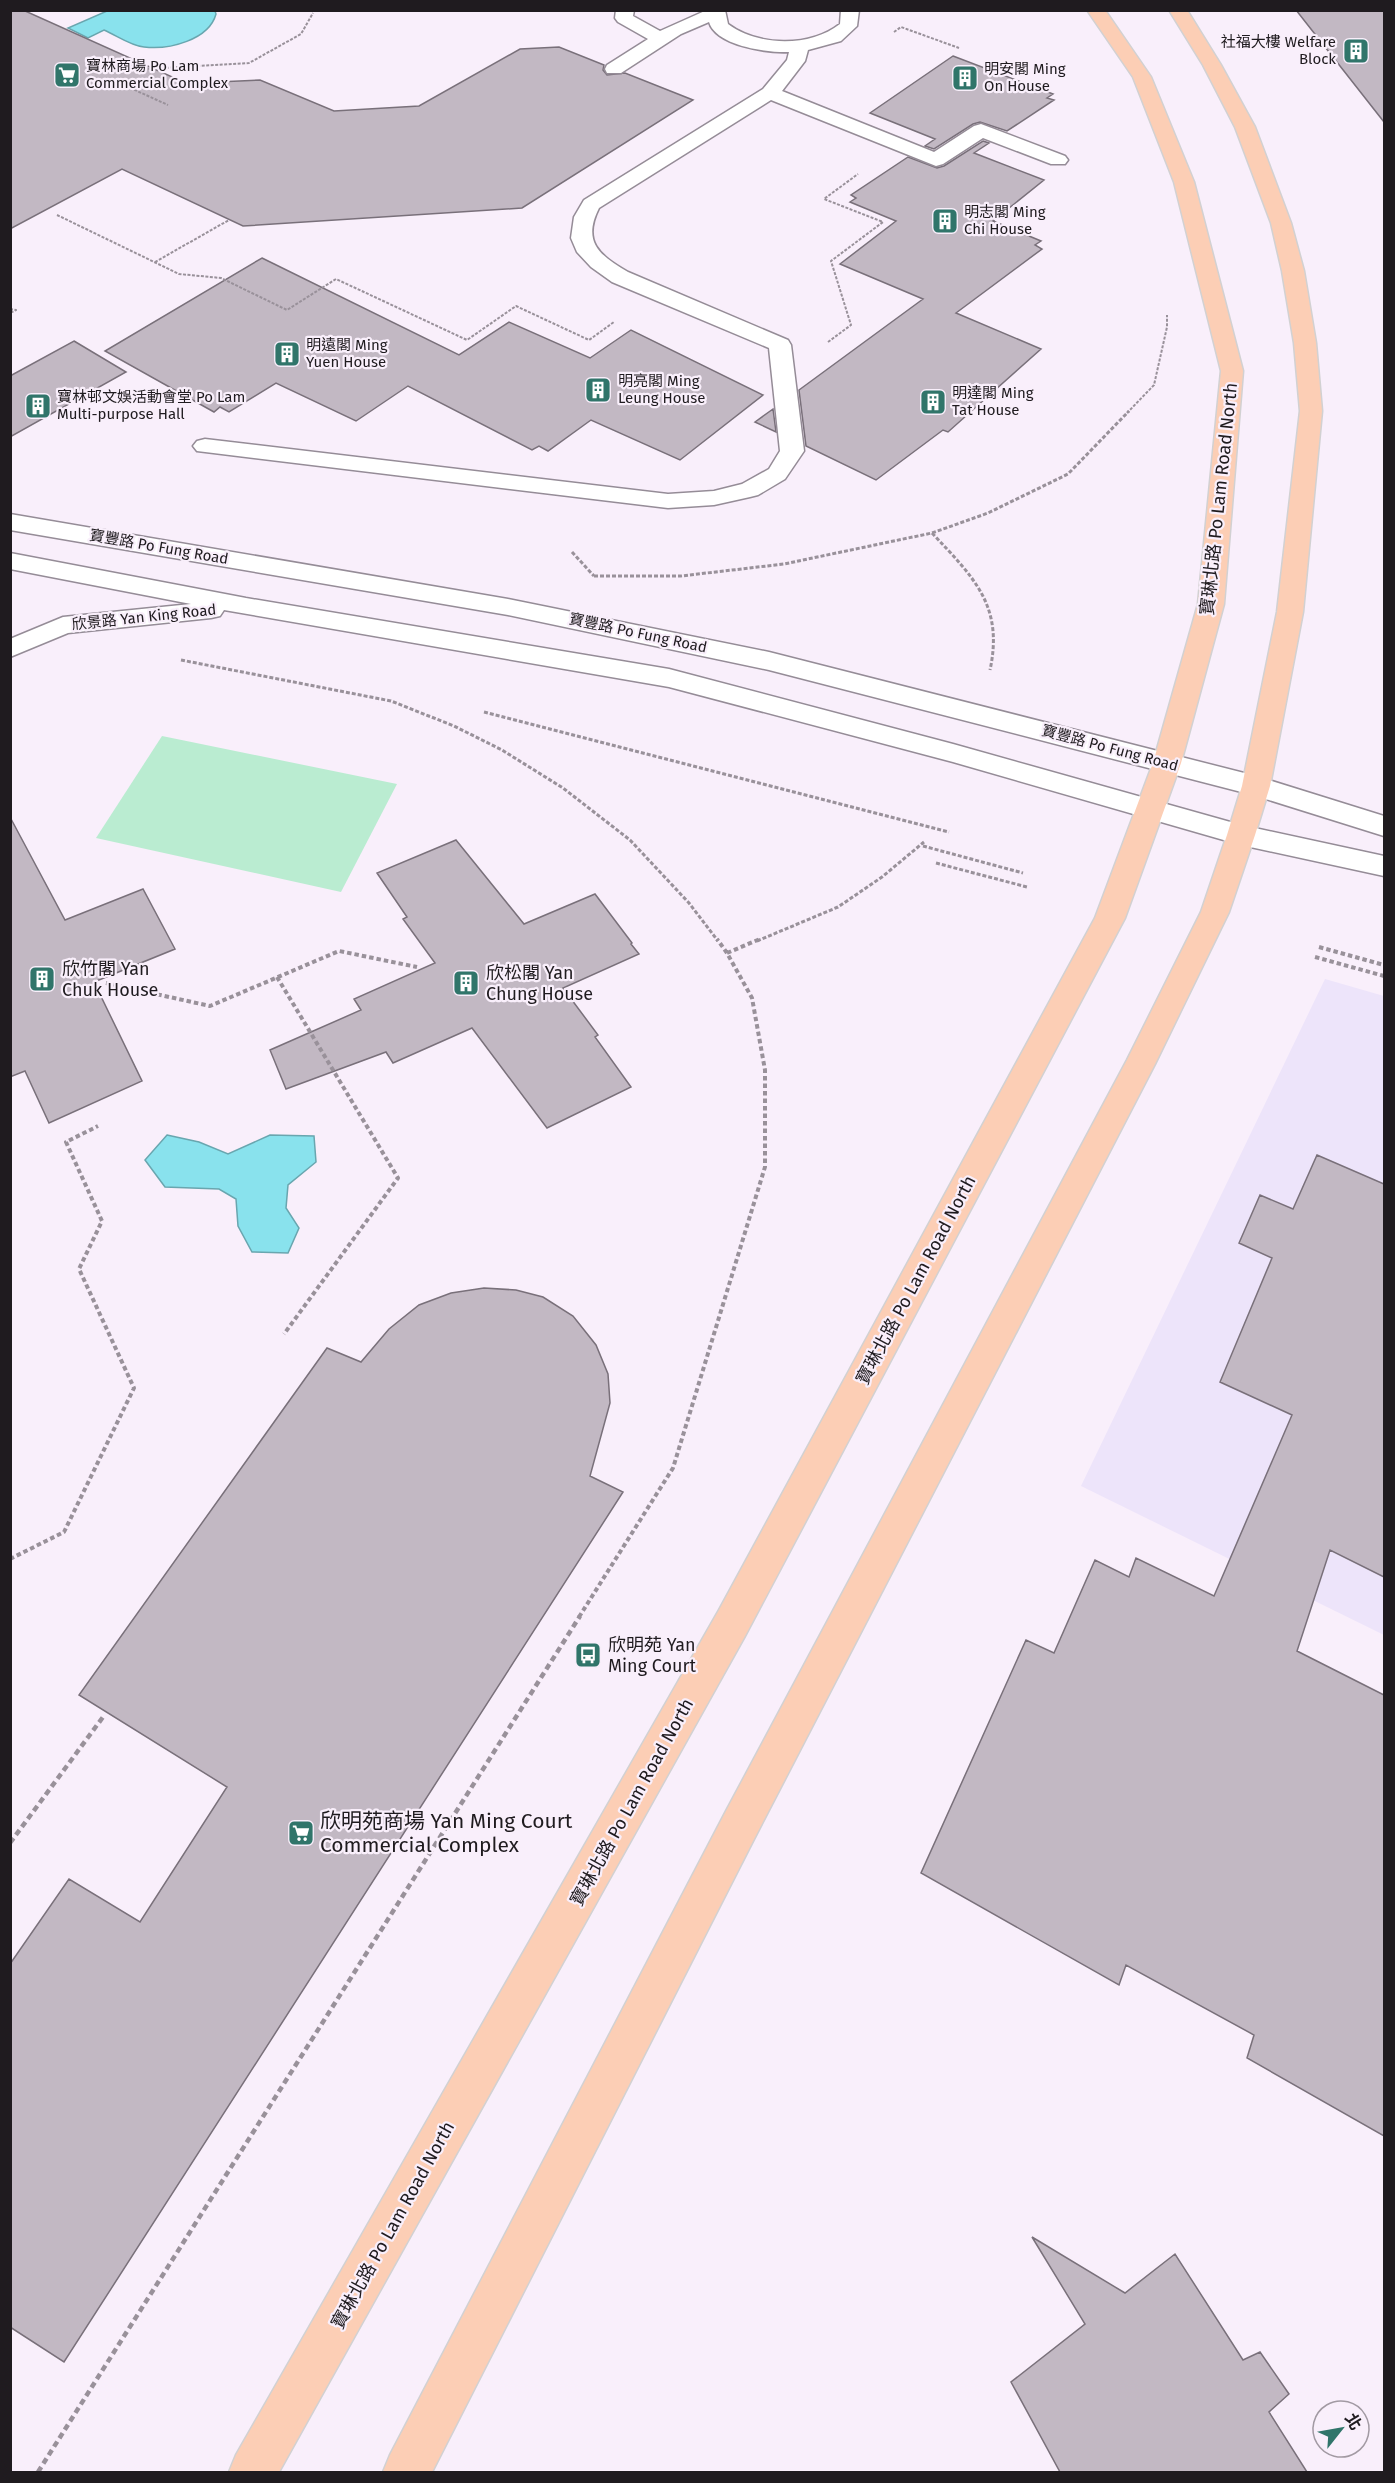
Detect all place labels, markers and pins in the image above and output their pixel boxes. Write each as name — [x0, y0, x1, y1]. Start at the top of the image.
place label: 社福大樓 Welfare Block — [1221, 33, 1336, 68]
building icon: 社福大樓 Welfare Block — [1341, 36, 1371, 66]
place label: 寶林商場 Po Lam Commercial Complex — [86, 57, 229, 92]
supermarket icon: 寶林商場 Po Lam Commercial Complex — [52, 60, 82, 90]
place label: 明安閣 Ming On House — [984, 60, 1066, 95]
building icon: 明安閣 Ming On House — [950, 63, 980, 93]
place label: 明志閣 Ming Chi House — [964, 203, 1046, 238]
building icon: 明志閣 Ming Chi House — [930, 206, 960, 236]
place label: 明遠閣 Ming Yuen House — [306, 336, 388, 371]
building icon: 明遠閣 Ming Yuen House — [272, 339, 302, 369]
place label: 明亮閣 Ming Leung House — [618, 372, 705, 407]
building icon: 明亮閣 Ming Leung House — [583, 375, 613, 405]
place label: 明達閣 Ming Tat House — [952, 384, 1034, 419]
building icon: 明達閣 Ming Tat House — [918, 387, 948, 417]
place label: 寶林邨文娛活動會堂 Po Lam Multi-purpose Hall — [57, 388, 245, 423]
building icon: 寶林邨文娛活動會堂 Po Lam Multi-purpose Hall — [23, 391, 53, 421]
place label: 欣竹閣 Yan Chuk House — [62, 958, 158, 1001]
place label: 欣松閣 Yan Chung House — [486, 962, 593, 1005]
building icon: 欣竹閣 Yan Chuk House — [27, 964, 57, 994]
building icon: 欣松閣 Yan Chung House — [451, 968, 481, 998]
place label: 欣明苑 Yan Ming Court — [608, 1634, 696, 1677]
bus stop icon: 欣明苑 Yan Ming Court — [573, 1640, 603, 1670]
place label: 欣明苑商場 Yan Ming Court Commercial Complex — [320, 1808, 573, 1858]
supermarket icon: 欣明苑商場 Yan Ming Court Commercial Complex — [286, 1818, 316, 1848]

